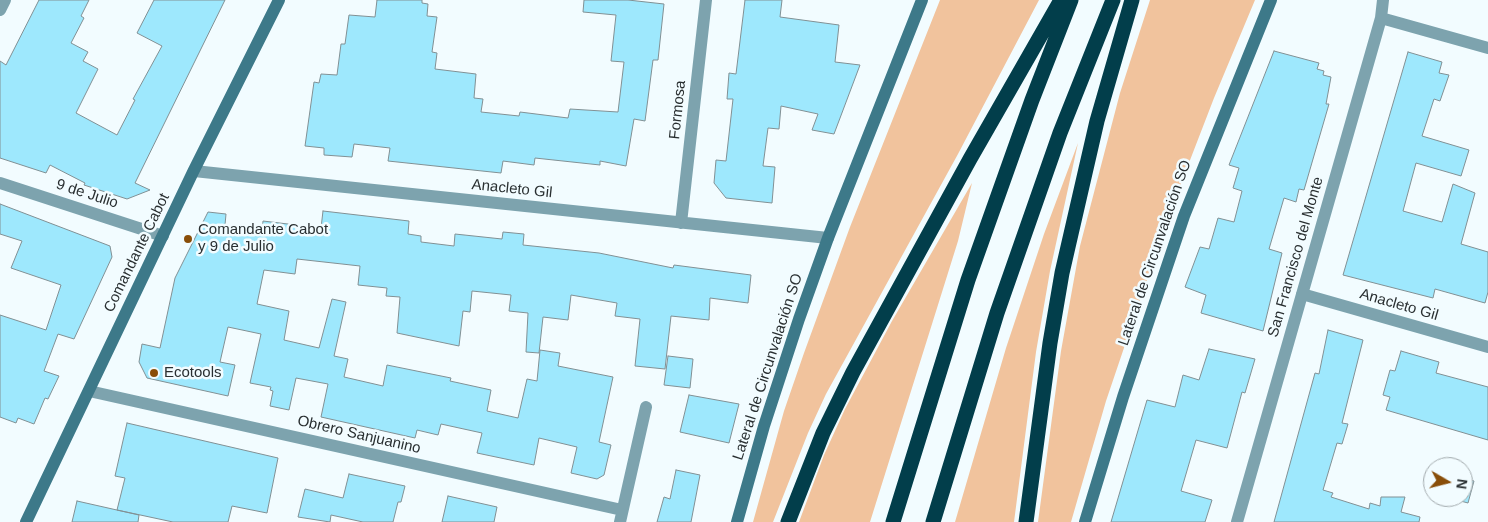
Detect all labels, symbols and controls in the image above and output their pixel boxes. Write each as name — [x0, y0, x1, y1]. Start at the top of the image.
street label: Formosa — [666, 80, 690, 140]
street label: Lateral de Circunvalación SO — [1115, 158, 1195, 348]
street label: San Francisco del Monte — [1264, 175, 1328, 339]
street label: 9 de Julio — [54, 176, 120, 212]
street label: Anacleto Gil — [471, 176, 553, 202]
street label: Comandante Cabot — [100, 191, 174, 315]
place label: Comandante Cabot y 9 de Julio — [198, 221, 328, 256]
marker: Comandante Cabot y 9 de Julio — [182, 233, 194, 245]
street label: Lateral de Circunvalación SO — [729, 271, 807, 463]
street label: Anacleto Gil — [1358, 285, 1440, 325]
place label: Ecotools — [164, 364, 222, 382]
marker: Ecotools — [148, 367, 160, 379]
street label: Obrero Sanjuanino — [296, 412, 422, 458]
north arrow — [1423, 457, 1473, 507]
text: N — [1453, 478, 1470, 490]

